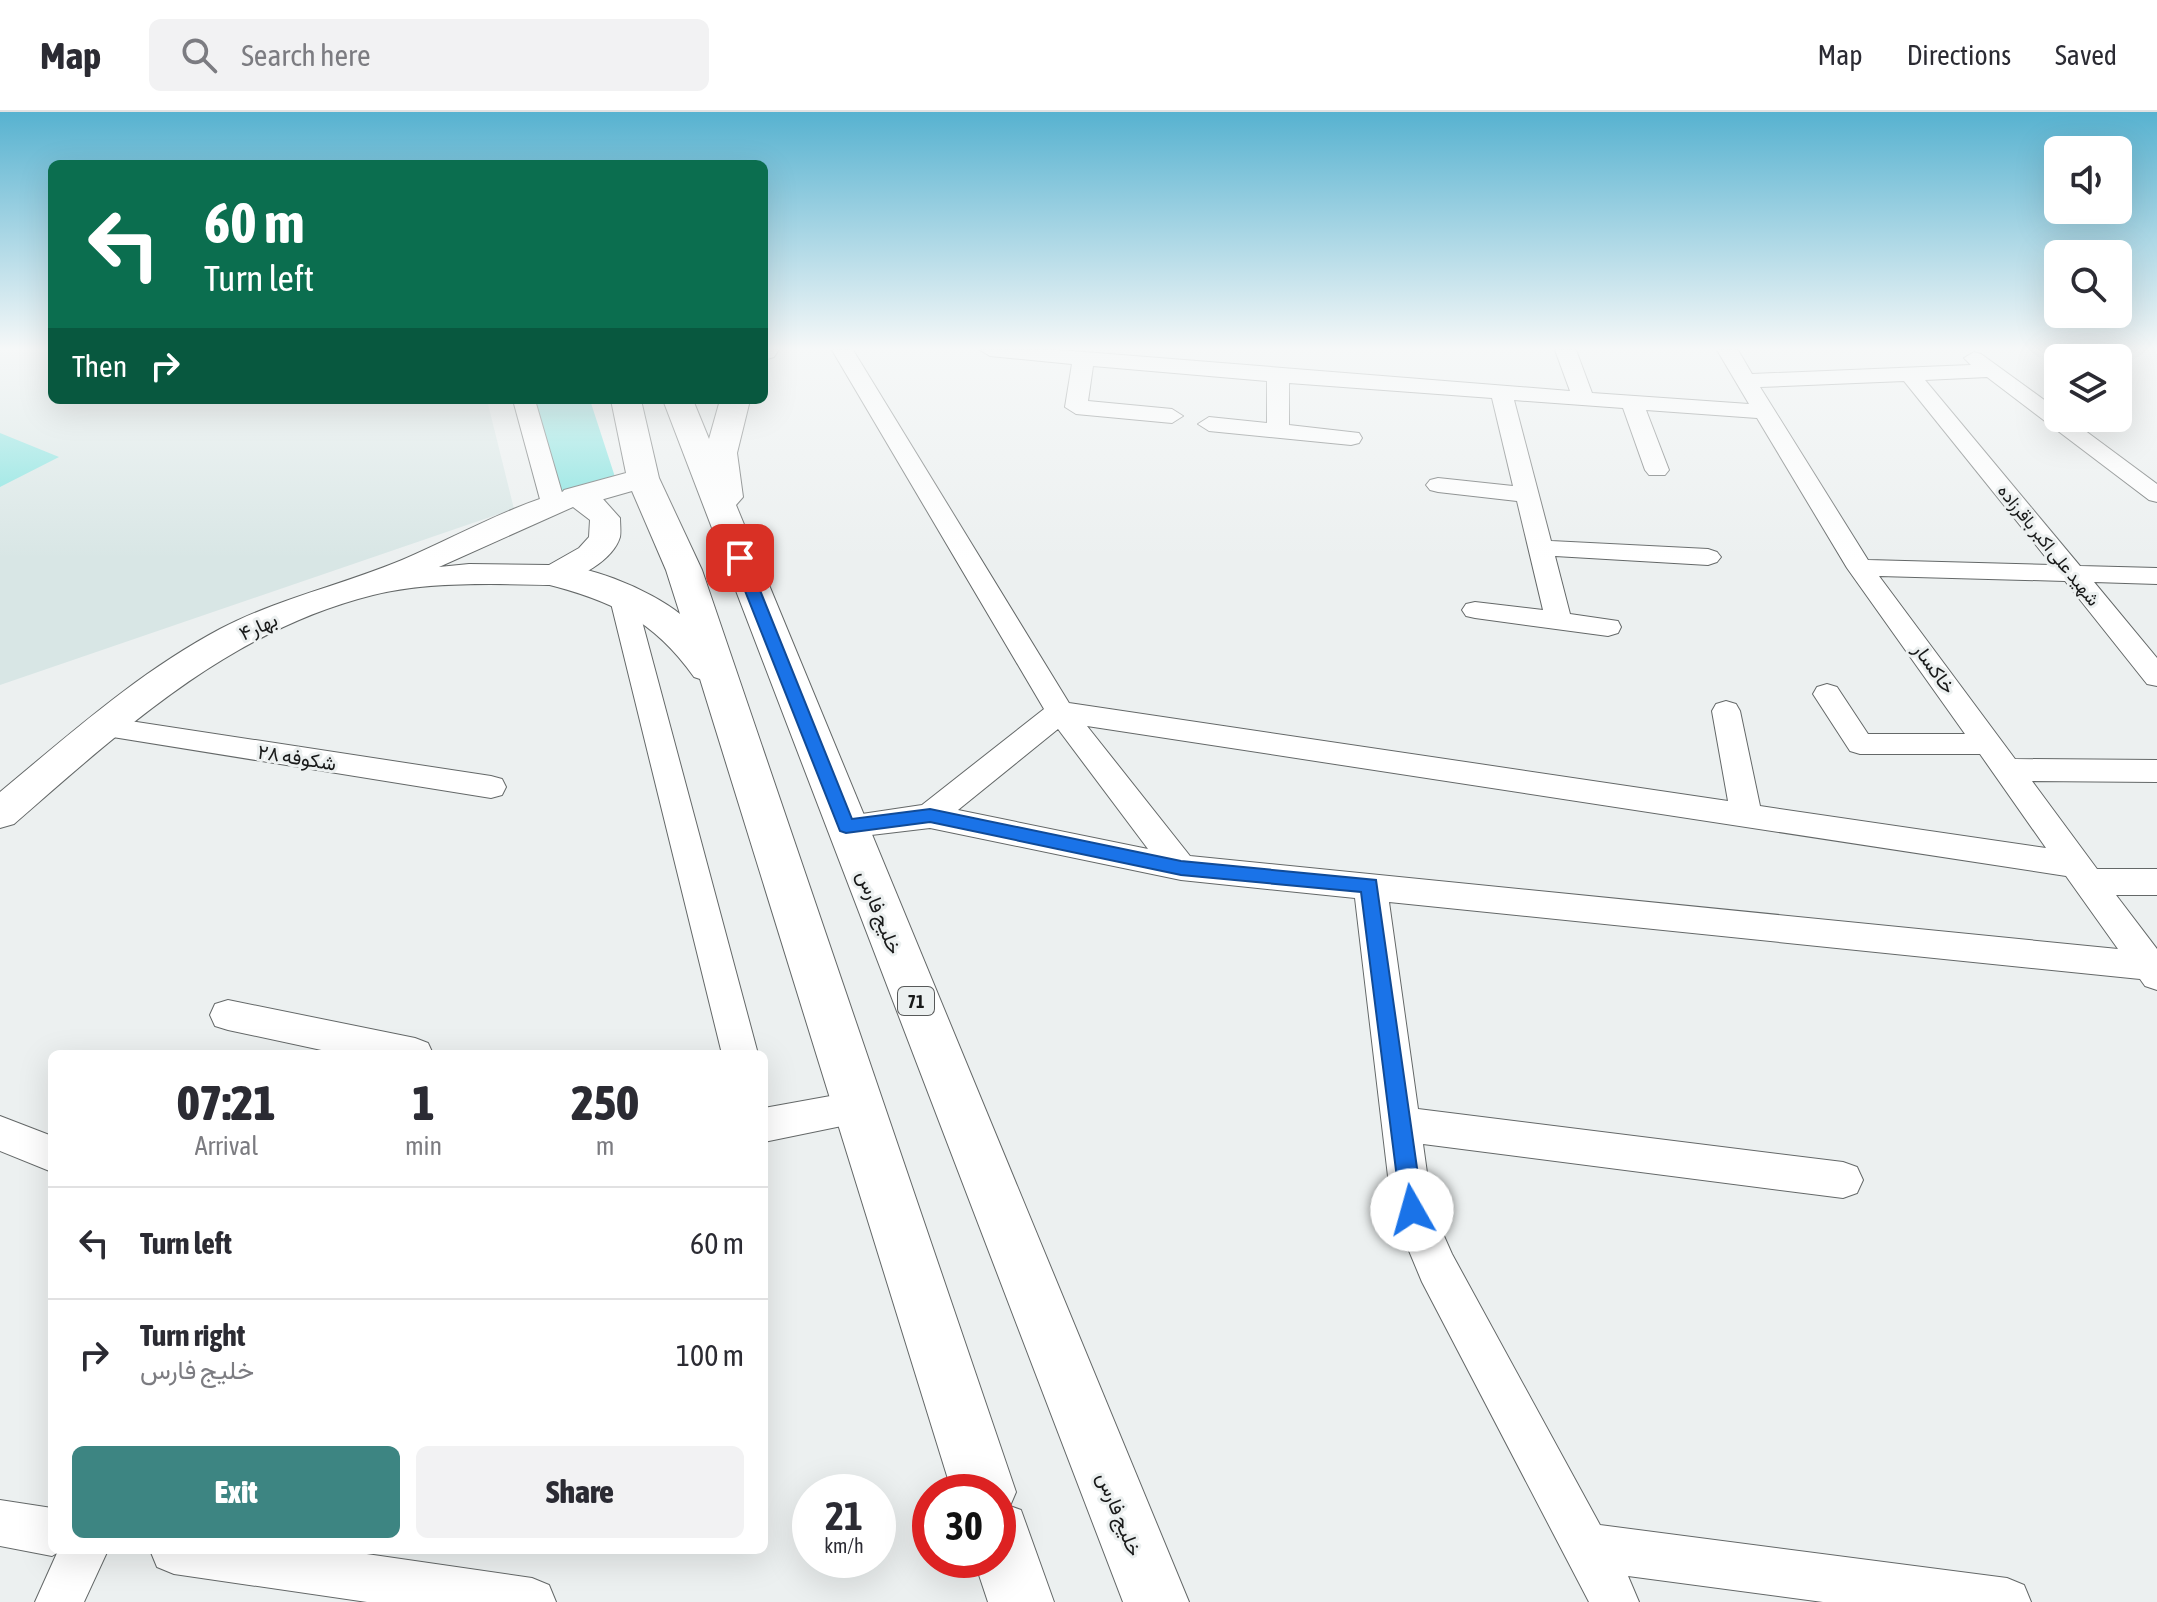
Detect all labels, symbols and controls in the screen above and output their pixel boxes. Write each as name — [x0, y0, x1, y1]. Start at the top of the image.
search box — [149, 19, 709, 91]
icon: search — [177, 33, 221, 77]
text: Map — [40, 34, 101, 77]
text: Search here — [241, 38, 371, 72]
text: Map — [1818, 39, 1863, 71]
text: Directions — [1907, 39, 2011, 71]
text: Saved — [2055, 39, 2117, 71]
map controls — [2044, 136, 2132, 432]
button: sound — [2044, 136, 2132, 224]
text: 60 m — [204, 191, 305, 255]
icon: left — [72, 192, 176, 296]
button: search — [2044, 240, 2132, 328]
text: Turn left — [204, 257, 314, 299]
icon: right — [143, 344, 187, 388]
button: layers — [2044, 344, 2132, 432]
text: Then — [72, 349, 127, 383]
street label: شهید علی اکبر باقرزاده — [1993, 480, 2104, 610]
pin — [706, 524, 774, 592]
icon: arrive — [718, 536, 762, 580]
street label: بهار۴ — [235, 607, 282, 647]
street label: خاکسار — [1907, 638, 1961, 699]
street label: شکوفه ۲۸ — [256, 739, 338, 777]
street label: خلیج فارس — [850, 867, 907, 958]
road number: 71 — [898, 987, 934, 1015]
text: 07:21 — [177, 1075, 276, 1130]
text: 1 — [412, 1075, 435, 1130]
text: 250 — [571, 1075, 639, 1130]
text: Arrival — [195, 1131, 258, 1161]
text: min — [405, 1131, 442, 1161]
text: m — [596, 1131, 614, 1161]
position arrow — [1370, 1168, 1454, 1252]
icon: left — [72, 1221, 116, 1265]
text: Turn left — [140, 1226, 232, 1260]
text: 60 m — [690, 1226, 744, 1260]
text: Turn right — [140, 1318, 246, 1352]
icon: right — [72, 1333, 116, 1377]
text: 100 m — [676, 1338, 744, 1372]
text: خلیج فارس — [140, 1355, 254, 1385]
button: Exit — [72, 1446, 400, 1538]
button: Share — [416, 1446, 744, 1538]
street label: خلیج فارس — [1090, 1469, 1147, 1560]
speed limit sign: 30 — [912, 1474, 1016, 1578]
text: 21 — [825, 1493, 863, 1538]
text: km/h — [824, 1534, 864, 1557]

